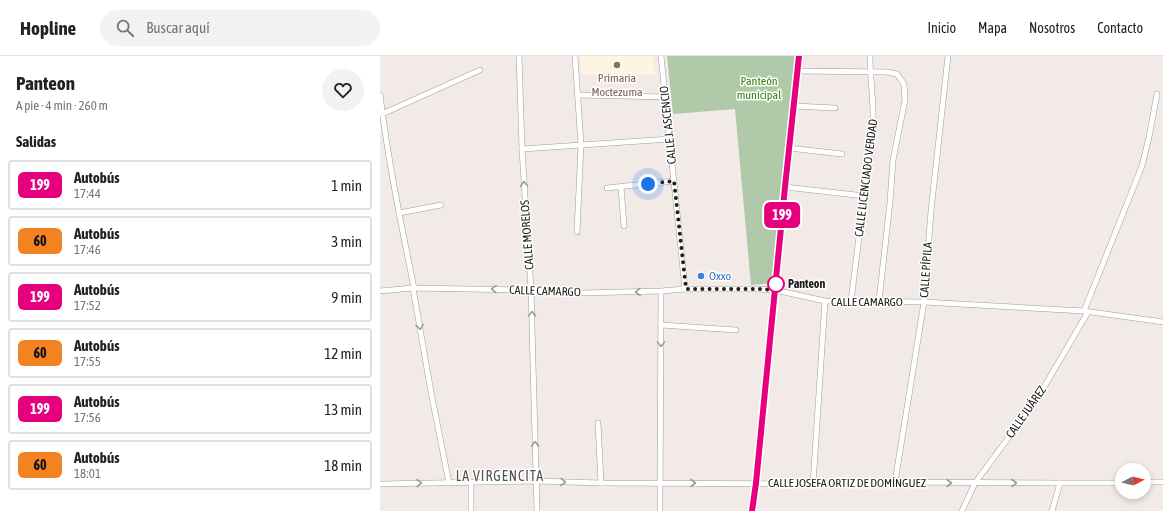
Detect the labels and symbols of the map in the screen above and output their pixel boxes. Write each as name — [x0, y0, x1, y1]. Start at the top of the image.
marker: Primaria Moctezuma — [612, 60, 622, 70]
place label: Primaria Moctezuma — [591, 71, 643, 99]
park label: Panteón municipal — [737, 74, 782, 102]
street label: CALLE J. ASCENCIO — [657, 85, 679, 165]
street label: CALLE LICENCIADO VERDAD — [852, 118, 880, 238]
your location — [638, 174, 658, 194]
one-way arrow — [520, 181, 529, 187]
street label: CALLE MORELOS — [518, 200, 536, 270]
line badge: 199 — [759, 202, 805, 228]
street label: CALLE PÍPILA — [917, 242, 935, 298]
place label: Oxxo — [709, 269, 732, 283]
marker: Oxxo — [696, 271, 706, 281]
marker: Panteon — [767, 275, 785, 293]
place label: Panteon — [788, 277, 825, 291]
street label: CALLE CAMARGO — [509, 283, 581, 299]
one-way arrow — [491, 285, 497, 293]
one-way arrow — [635, 288, 641, 296]
street label: CALLE CAMARGO — [831, 295, 903, 309]
one-way arrow — [527, 311, 536, 317]
one-way arrow — [415, 323, 423, 330]
one-way arrow — [657, 341, 665, 347]
street label: CALLE JUÁREZ — [1003, 383, 1049, 441]
one-way arrow — [531, 441, 539, 447]
north arrow — [1115, 463, 1151, 499]
district label: LA VIRGENCITA — [456, 468, 544, 484]
street label: CALLE JOSEFA ORTIZ DE DOMÍNGUEZ — [768, 476, 927, 490]
one-way arrow — [560, 477, 566, 486]
one-way arrow — [946, 478, 952, 487]
one-way arrow — [416, 479, 422, 487]
one-way arrow — [690, 479, 696, 487]
one-way arrow — [1011, 479, 1017, 487]

